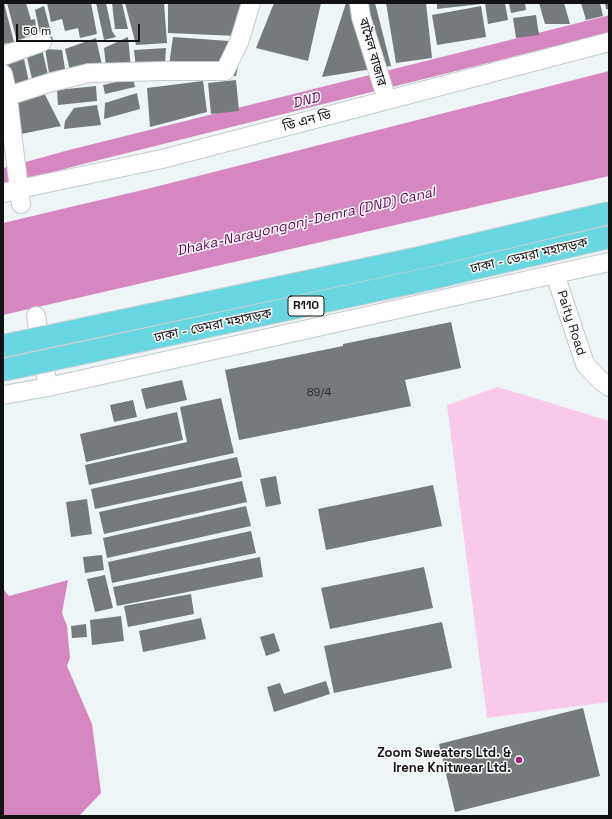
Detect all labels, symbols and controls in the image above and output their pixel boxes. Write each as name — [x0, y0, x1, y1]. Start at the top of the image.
scale bar — [18, 16, 142, 42]
street label: বামৈল বাজার — [355, 16, 389, 88]
text: 50 m — [23, 23, 51, 39]
water label: DND — [290, 89, 322, 113]
street label: ডি এন ডি — [281, 107, 333, 135]
water label: Dhaka-Narayongonj-Demra (DND) Canal — [175, 184, 437, 260]
street label: ঢাকা - ডেমরা মহাসড়ক — [469, 235, 589, 277]
street label: Paity Road — [553, 288, 589, 358]
road number: R110 — [288, 296, 324, 316]
street label: ঢাকা - ডেমরা মহাসড়ক — [153, 306, 273, 346]
house number: 89/4 — [307, 386, 331, 400]
place label: Zoom Sweaters Ltd. & Irene Knitwear Ltd. — [377, 745, 511, 776]
marker: Zoom Sweaters Ltd. & Irene Knitwear Ltd. — [514, 755, 524, 765]

